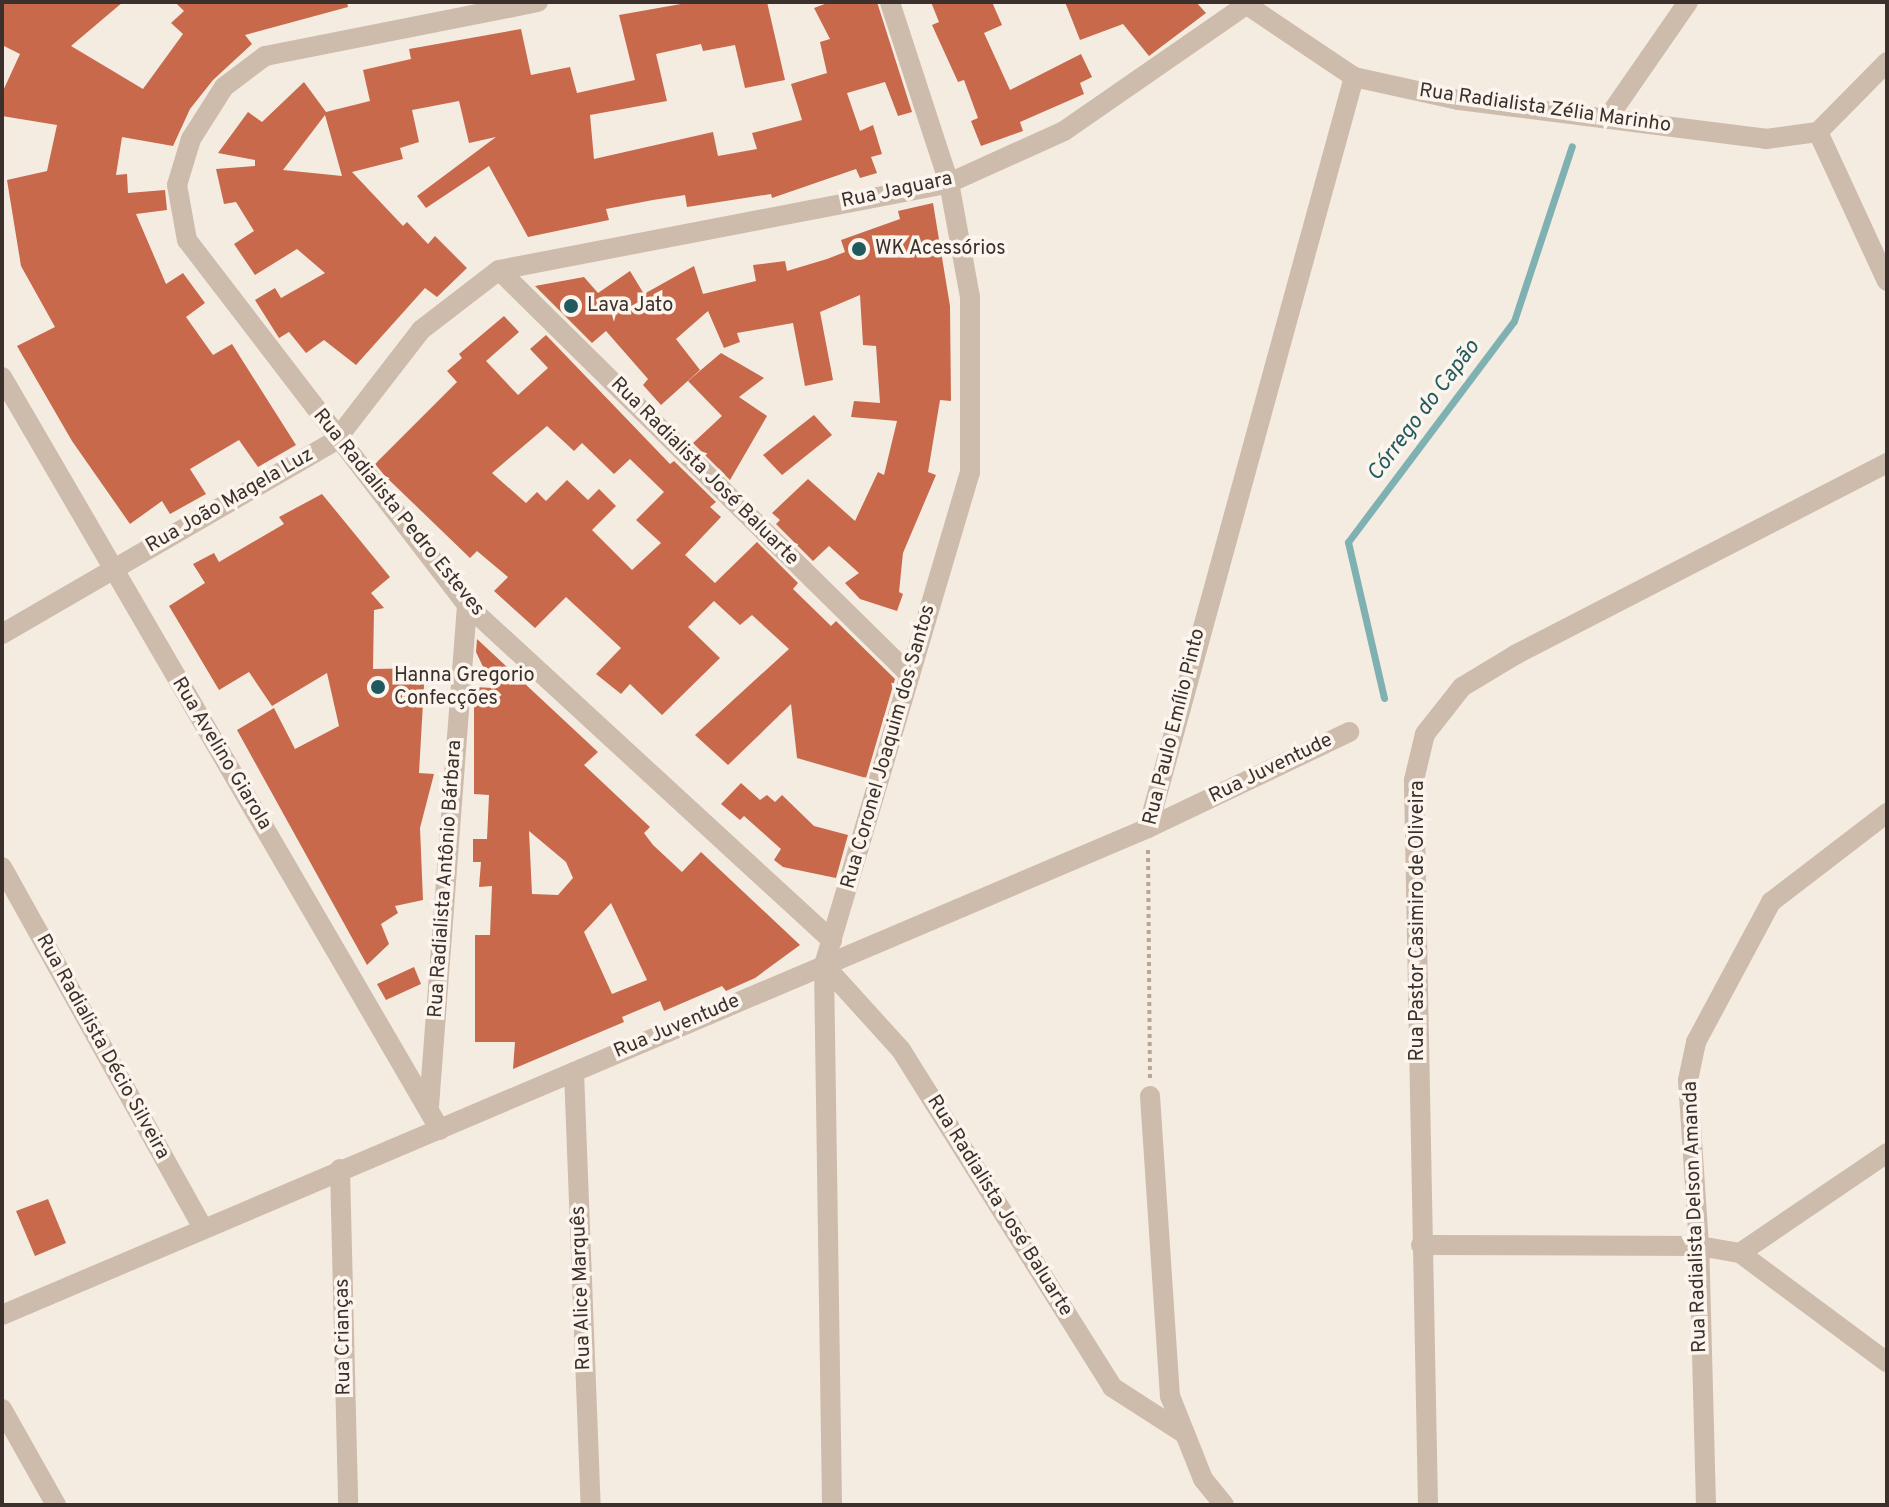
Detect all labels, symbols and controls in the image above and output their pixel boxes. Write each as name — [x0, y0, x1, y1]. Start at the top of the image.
street label: Rua Radialista Zélia Marinho — [1417, 79, 1673, 139]
street label: Rua Jaguara — [839, 168, 955, 214]
place label: WK Acessórios — [875, 237, 1006, 261]
marker: WK Acessórios — [850, 240, 868, 258]
place label: Lava Jato — [587, 294, 673, 318]
marker: Lava Jato — [562, 297, 580, 315]
water label: Córrego do Capão — [1362, 335, 1486, 487]
street label: Rua Radialista José Baluarte — [605, 373, 803, 571]
street label: Rua Radialista Pedro Esteves — [307, 405, 489, 621]
street label: Rua João Magela Luz — [142, 443, 318, 559]
street label: Rua Coronel Joaquim dos Santos — [837, 602, 941, 892]
street label: Rua Paulo Emílio Pinto — [1139, 626, 1211, 828]
place label: Hanna Gregorio Confecções — [394, 664, 535, 711]
street label: Rua Avelino Giarola — [166, 673, 276, 835]
marker: Hanna Gregorio Confecções — [369, 678, 387, 696]
street label: Rua Juventude — [1205, 729, 1337, 809]
street label: Rua Radialista Antônio Bárbara — [424, 739, 468, 1019]
street label: Rua Pastor Casimiro de Oliveira — [1406, 781, 1430, 1061]
street label: Rua Radialista Décio Silveira — [30, 930, 174, 1164]
street label: Rua Juventude — [611, 990, 743, 1064]
street label: Rua Radialista Delson Amanda — [1679, 1080, 1713, 1354]
street label: Rua Radialista José Baluarte — [921, 1091, 1077, 1321]
street label: Rua Alice Marquês — [567, 1205, 597, 1371]
street label: Rua Crianças — [331, 1278, 357, 1396]

